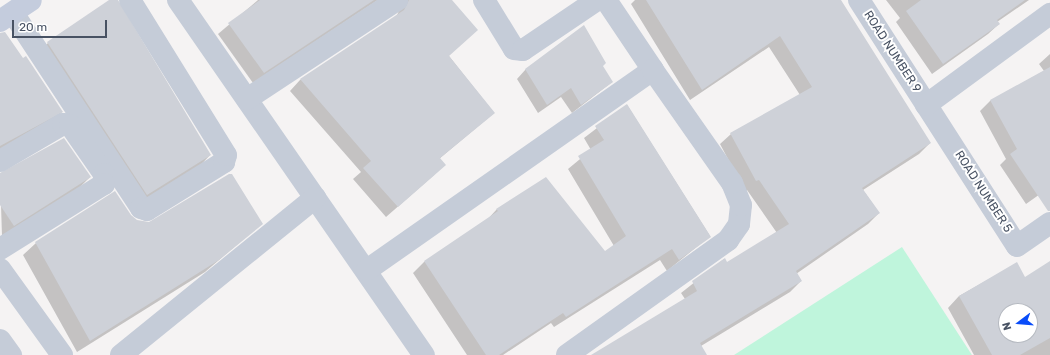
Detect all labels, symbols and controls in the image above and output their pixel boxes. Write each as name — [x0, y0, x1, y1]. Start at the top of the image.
street label: ROAD NUMBER 9 — [860, 8, 924, 96]
scale bar — [14, 12, 109, 38]
text: 20 m — [19, 20, 47, 34]
street label: ROAD NUMBER 5 — [951, 148, 1015, 236]
north arrow — [998, 303, 1038, 343]
text: N — [1000, 321, 1014, 332]

